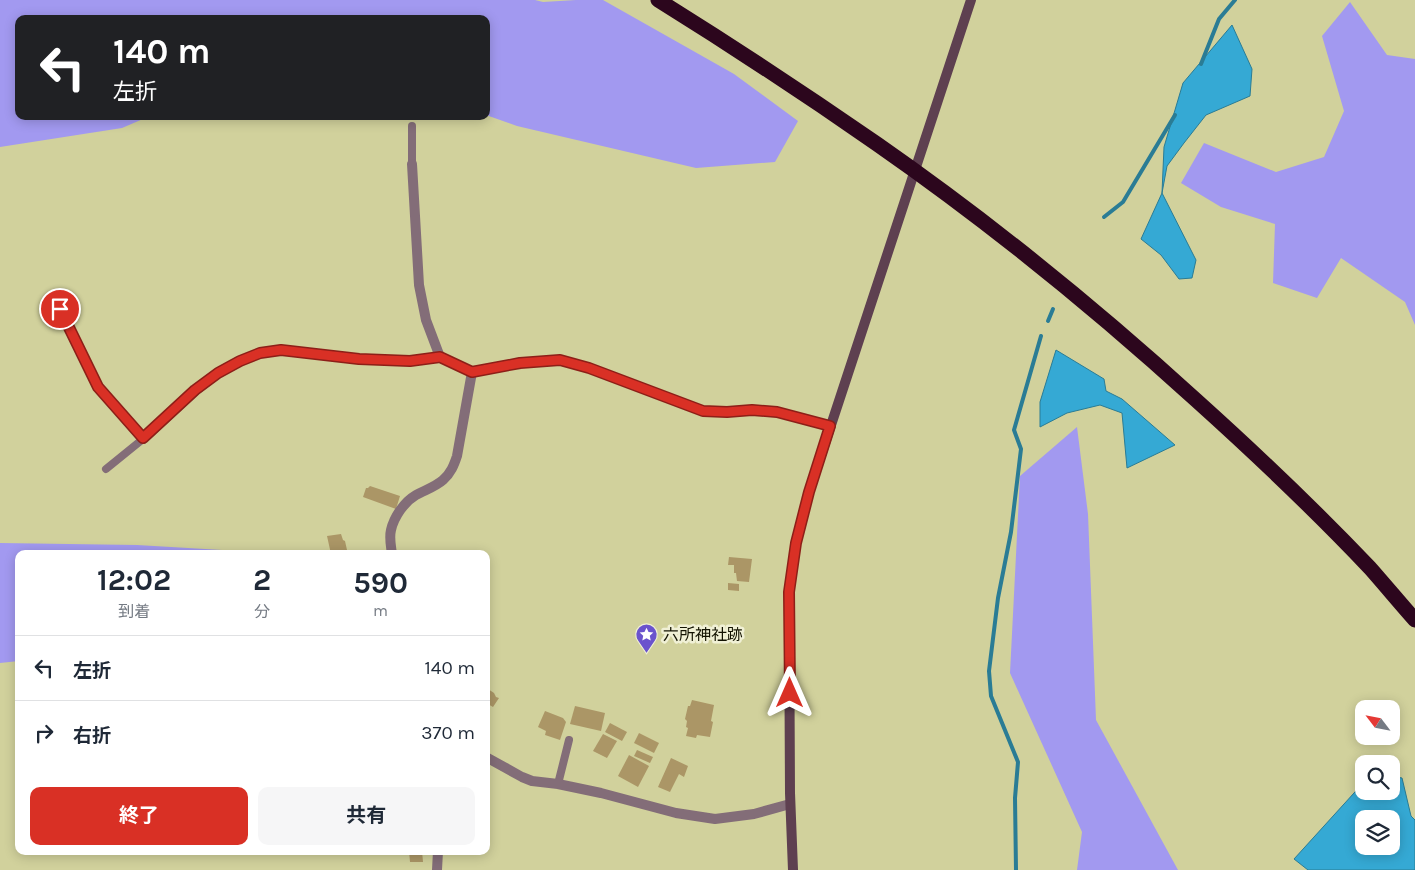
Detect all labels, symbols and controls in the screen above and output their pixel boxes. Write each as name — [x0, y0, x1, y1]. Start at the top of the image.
text: 140 m — [113, 31, 211, 72]
icon: left — [30, 35, 95, 100]
text: 左折 — [113, 79, 157, 105]
pin — [39, 288, 81, 330]
icon: arrive — [46, 295, 74, 323]
text: 12:02 — [97, 562, 171, 598]
text: 2 — [253, 562, 271, 598]
text: 590 — [353, 565, 408, 601]
text: m — [373, 601, 388, 620]
text: 到着 — [118, 602, 150, 621]
text: 分 — [254, 602, 270, 621]
place icon: 六所神社跡 — [635, 622, 659, 653]
place label: 六所神社跡 — [663, 625, 743, 644]
icon: left — [30, 654, 58, 682]
text: 140 m — [425, 657, 475, 679]
text: 左折 — [73, 660, 111, 682]
position arrow — [763, 666, 815, 718]
north arrow — [1355, 700, 1400, 745]
map controls — [1355, 700, 1400, 855]
icon: right — [30, 719, 58, 747]
text: 370 m — [421, 722, 475, 744]
text: 右折 — [73, 725, 111, 747]
button: search — [1355, 755, 1400, 800]
button: 終了 — [30, 787, 248, 845]
button: 共有 — [258, 787, 475, 845]
button: layers — [1355, 810, 1400, 855]

